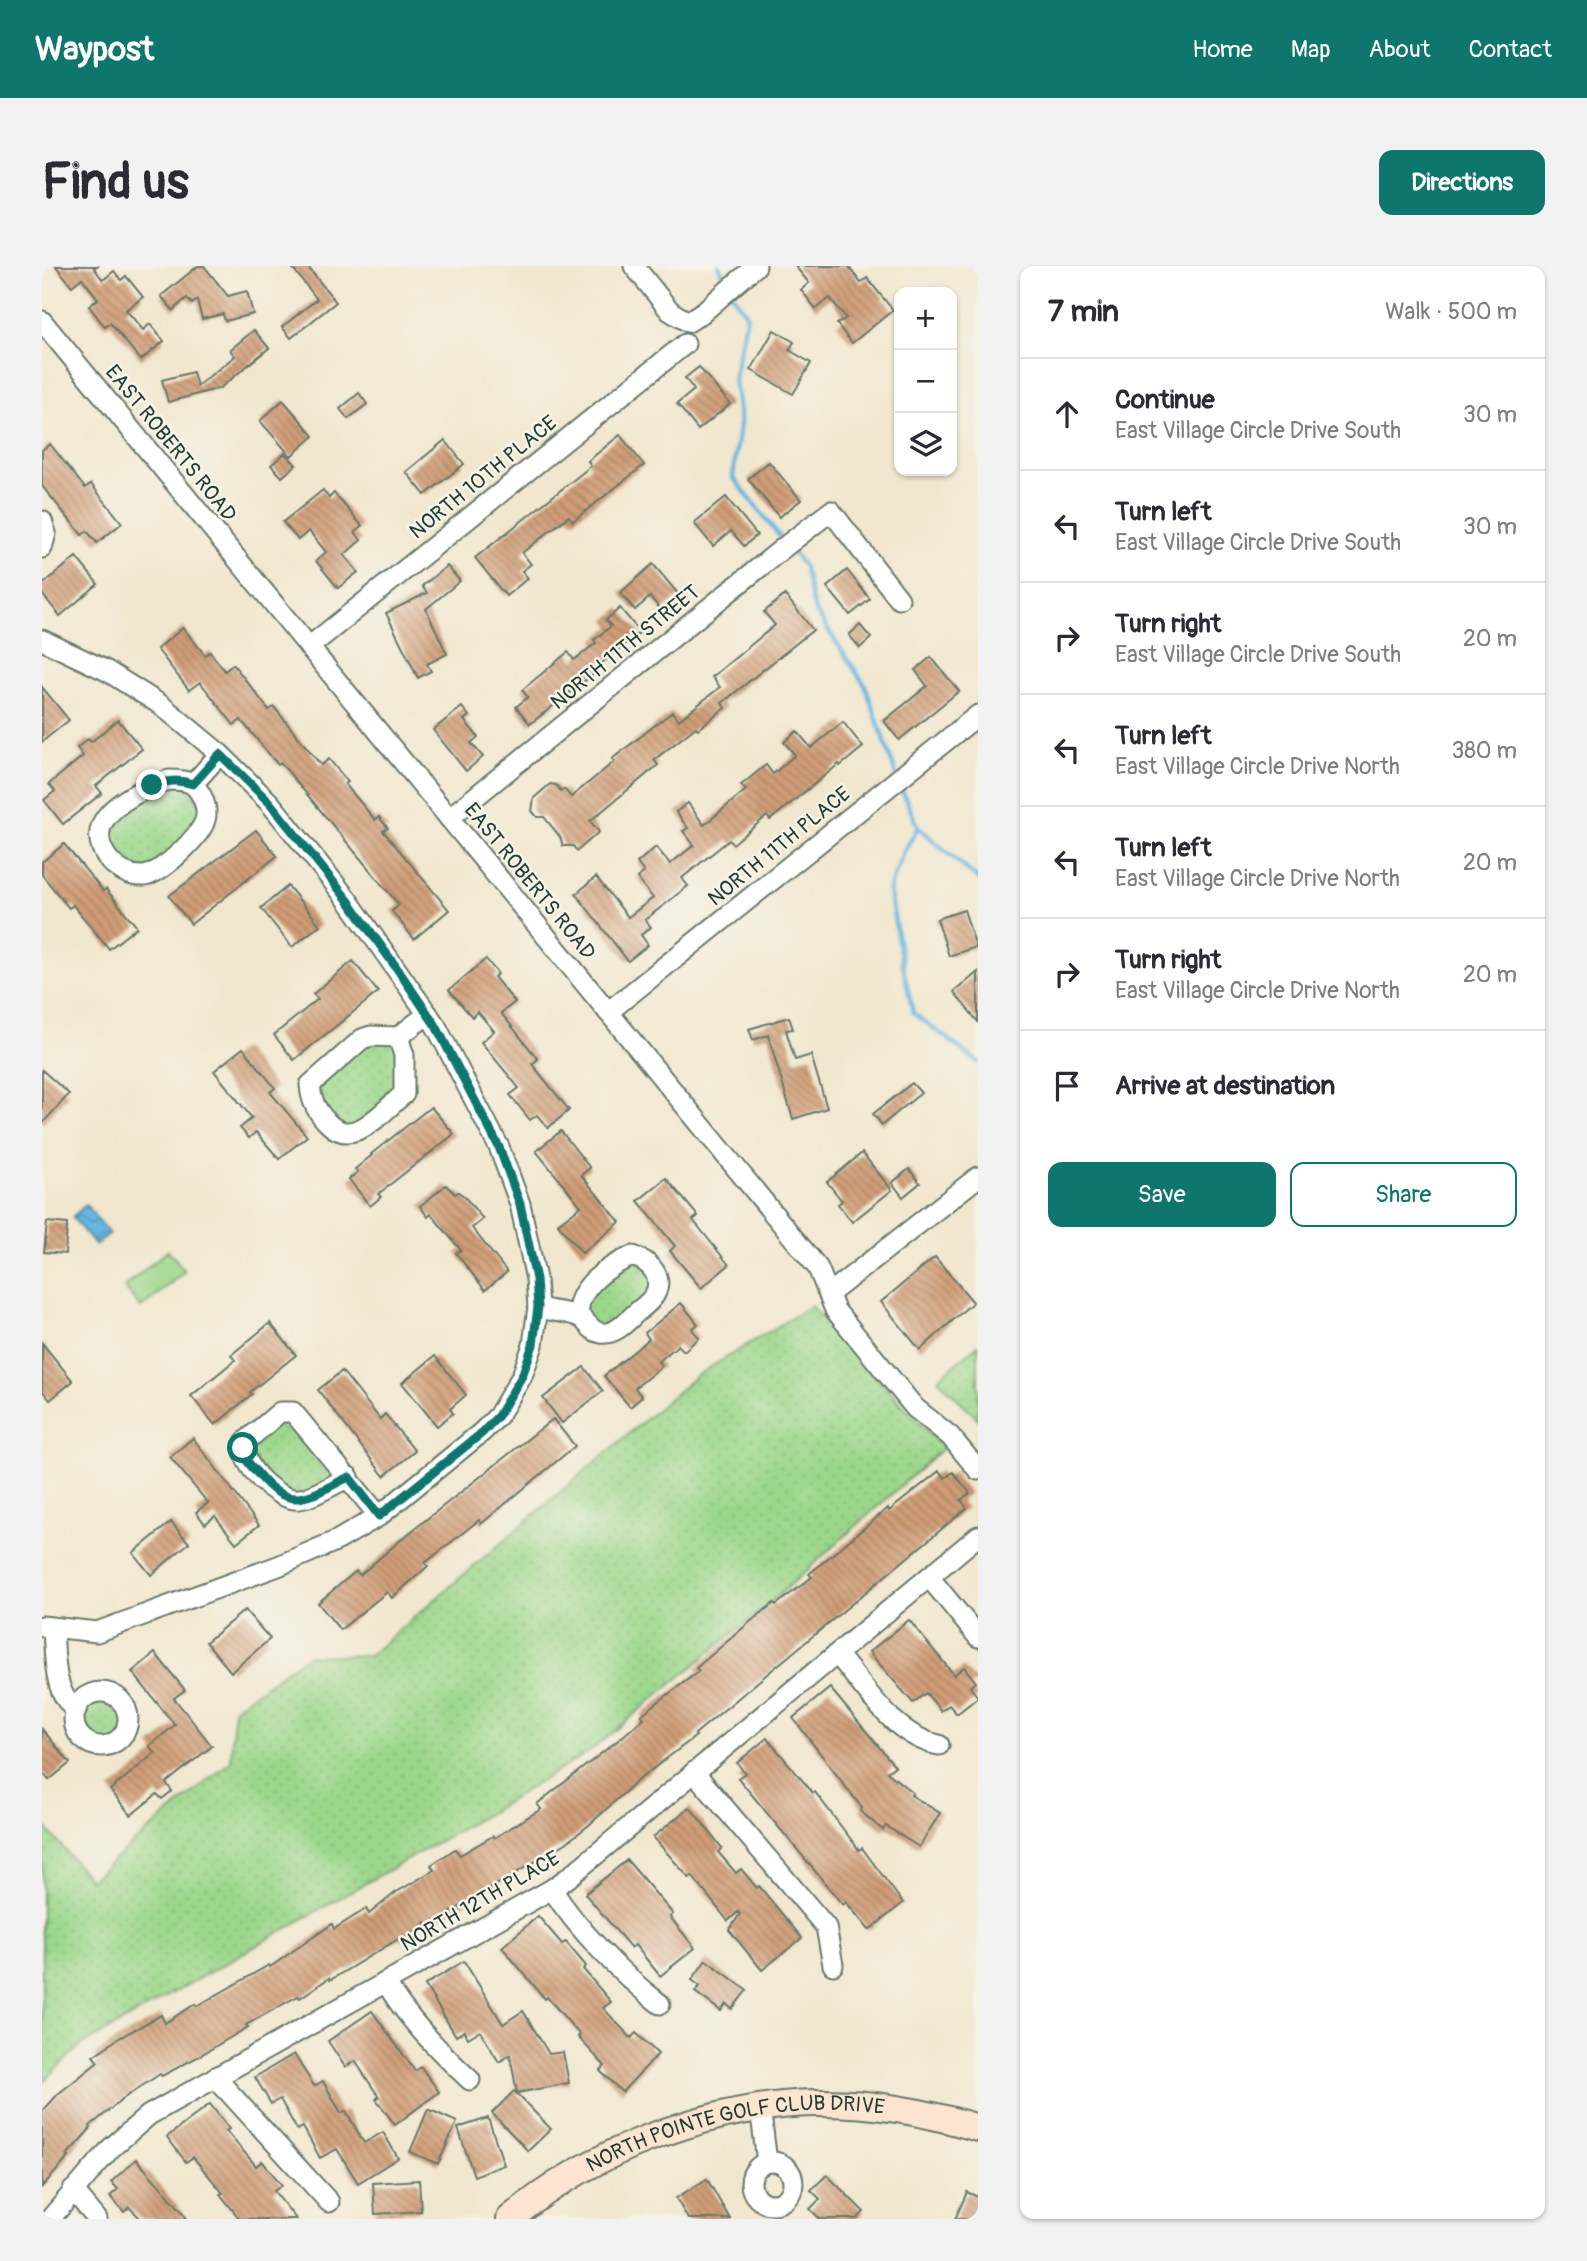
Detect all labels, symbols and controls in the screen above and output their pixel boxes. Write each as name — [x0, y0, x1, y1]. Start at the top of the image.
text: Waypost — [35, 29, 154, 70]
text: Home — [1192, 35, 1253, 64]
text: Map — [1291, 35, 1331, 64]
text: About — [1369, 35, 1431, 64]
text: Contact — [1469, 35, 1552, 64]
button: Directions — [1379, 150, 1545, 215]
text: Find us — [42, 152, 189, 213]
map controls — [894, 287, 957, 476]
button: + — [894, 287, 957, 350]
text: 7 min — [1048, 293, 1119, 330]
text: Walk · 500 m — [1385, 297, 1517, 326]
button: − — [894, 350, 957, 413]
street label: EAST ROBERTS ROAD — [99, 359, 242, 527]
text: Continue — [1115, 384, 1215, 416]
icon: ahead — [1048, 395, 1086, 433]
text: 30 m — [1463, 400, 1517, 429]
street label: NORTH 10TH PLACE — [404, 410, 563, 545]
button: layers — [894, 413, 957, 476]
text: East Village Circle Drive South — [1115, 416, 1401, 445]
text: Turn left — [1115, 496, 1211, 528]
icon: left — [1048, 507, 1086, 545]
text: 30 m — [1463, 512, 1517, 541]
text: East Village Circle Drive South — [1115, 528, 1401, 557]
street label: NORTH 11TH STREET — [545, 579, 706, 716]
text: Turn right — [1115, 608, 1221, 640]
icon: right — [1048, 619, 1086, 657]
text: 20 m — [1463, 624, 1517, 653]
text: East Village Circle Drive South — [1115, 640, 1401, 669]
text: Turn left — [1115, 720, 1211, 752]
icon: left — [1048, 731, 1086, 769]
text: 380 m — [1451, 736, 1517, 765]
text: East Village Circle Drive North — [1115, 752, 1400, 781]
route end — [136, 769, 167, 800]
street label: NORTH 11TH PLACE — [702, 780, 856, 912]
street label: EAST ROBERTS ROAD — [458, 797, 601, 965]
text: Turn left — [1115, 832, 1211, 864]
icon: left — [1048, 843, 1086, 881]
text: 20 m — [1463, 848, 1517, 877]
text: East Village Circle Drive North — [1115, 864, 1400, 893]
text: Turn right — [1115, 944, 1221, 976]
icon: right — [1048, 955, 1086, 993]
text: 20 m — [1463, 960, 1517, 989]
text: East Village Circle Drive North — [1115, 976, 1400, 1005]
icon: arrive — [1048, 1067, 1086, 1105]
text: Arrive at destination — [1115, 1070, 1335, 1102]
button: Save — [1048, 1162, 1276, 1227]
button: Share — [1290, 1162, 1517, 1227]
route start — [227, 1432, 258, 1463]
street label: NORTH 12TH PLACE — [396, 1845, 565, 1958]
street label: NORTH POINTE GOLF CLUB DRIVE — [582, 2090, 886, 2179]

